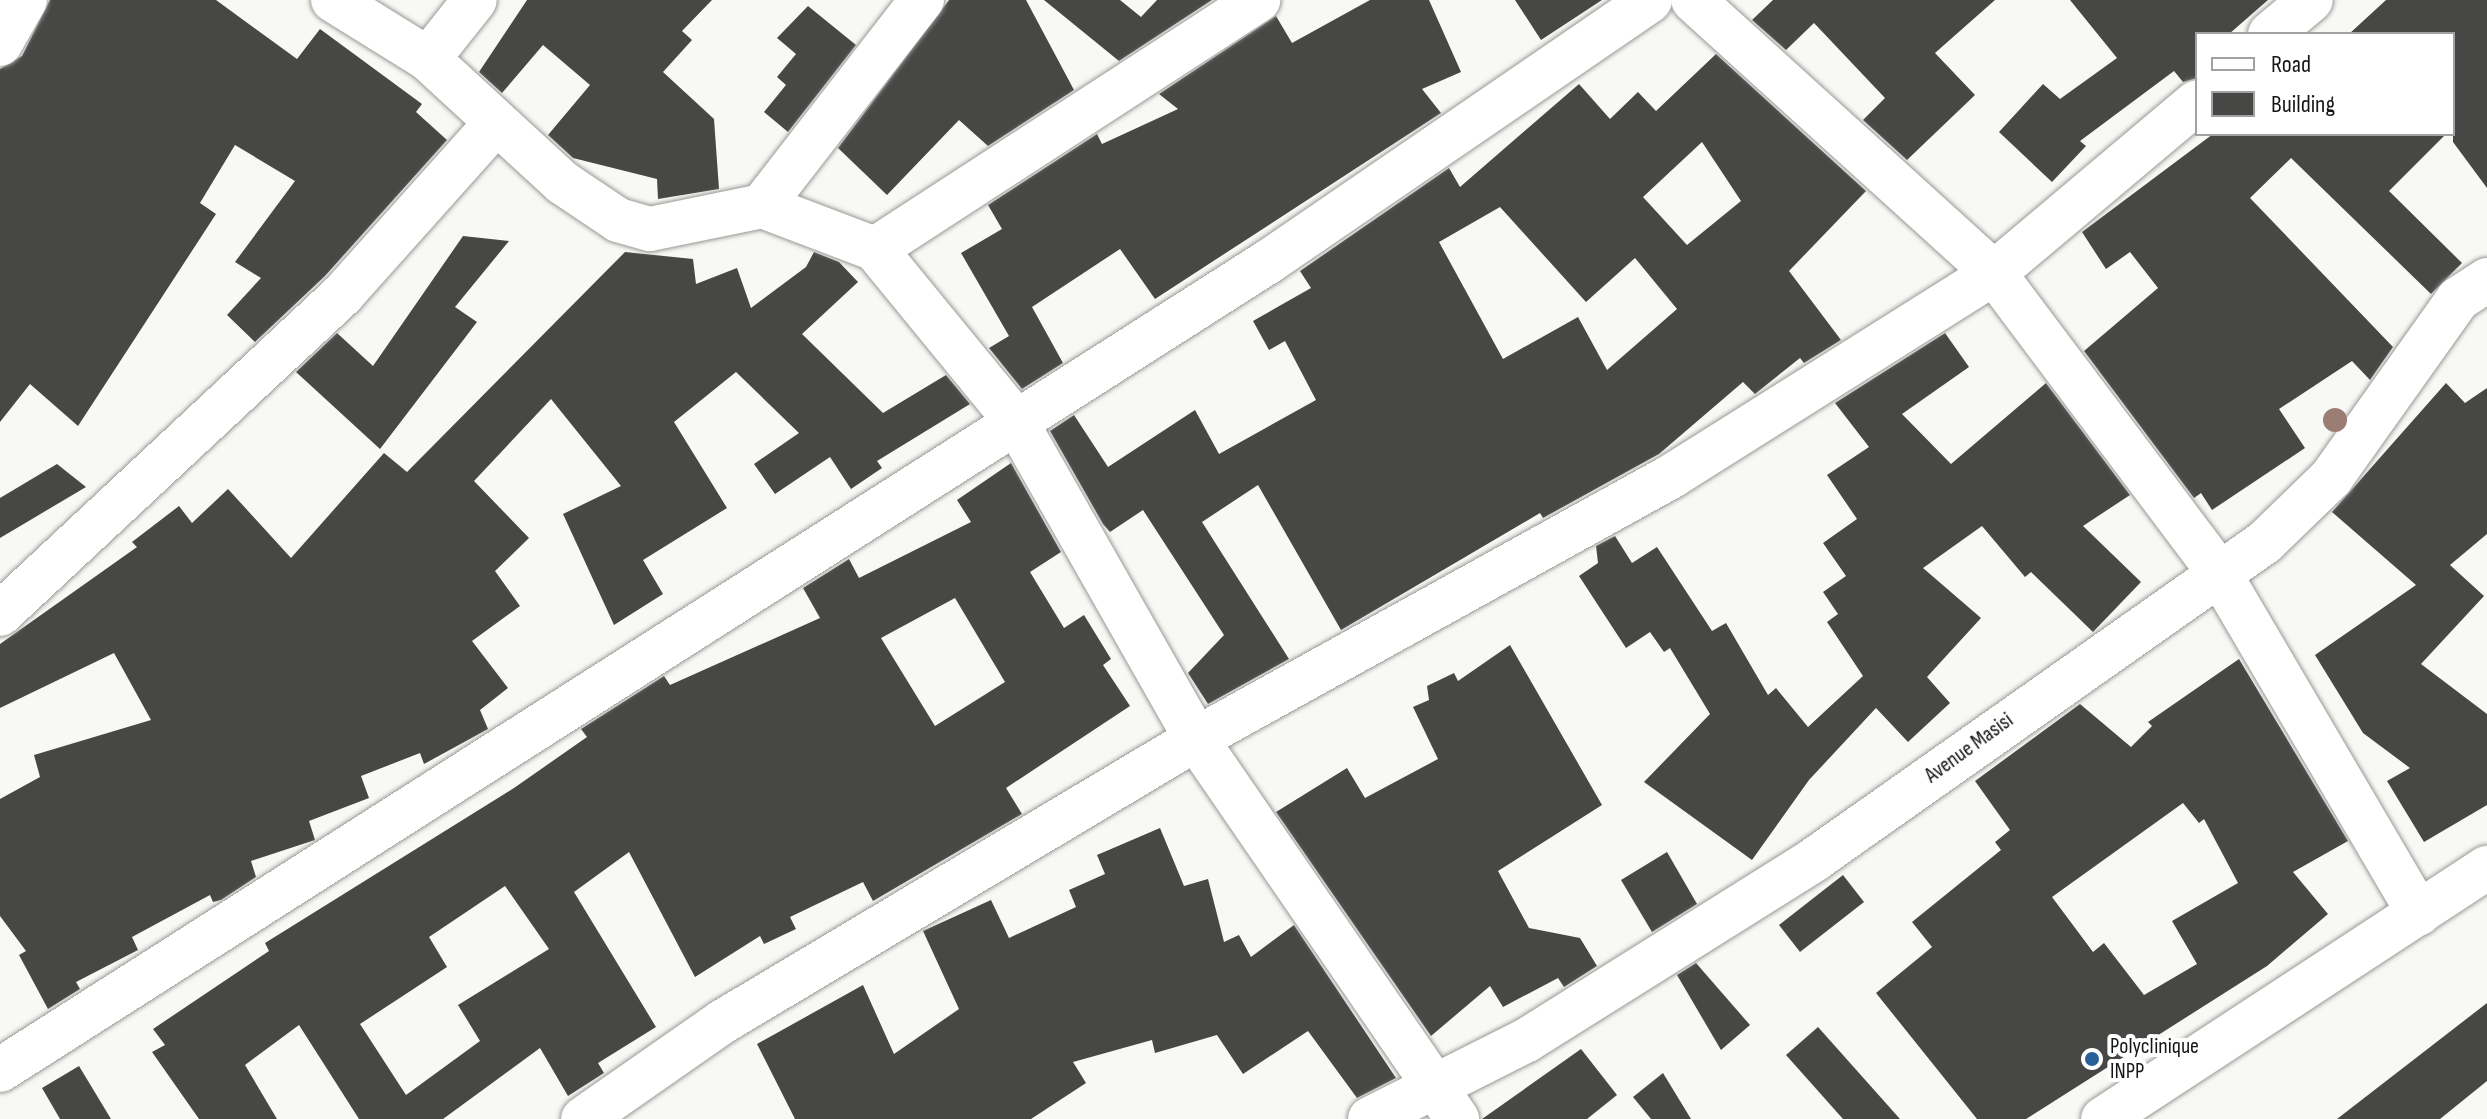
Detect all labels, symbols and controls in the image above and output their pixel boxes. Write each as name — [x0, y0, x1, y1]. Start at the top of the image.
legend — [2195, 32, 2455, 136]
text: Road — [2271, 50, 2311, 79]
text: Building — [2271, 90, 2335, 119]
street label: Avenue Masisi — [1920, 707, 2018, 789]
place label: Polyclinique INPP — [2110, 1033, 2199, 1084]
marker: Polyclinique INPP — [2081, 1048, 2103, 1070]

